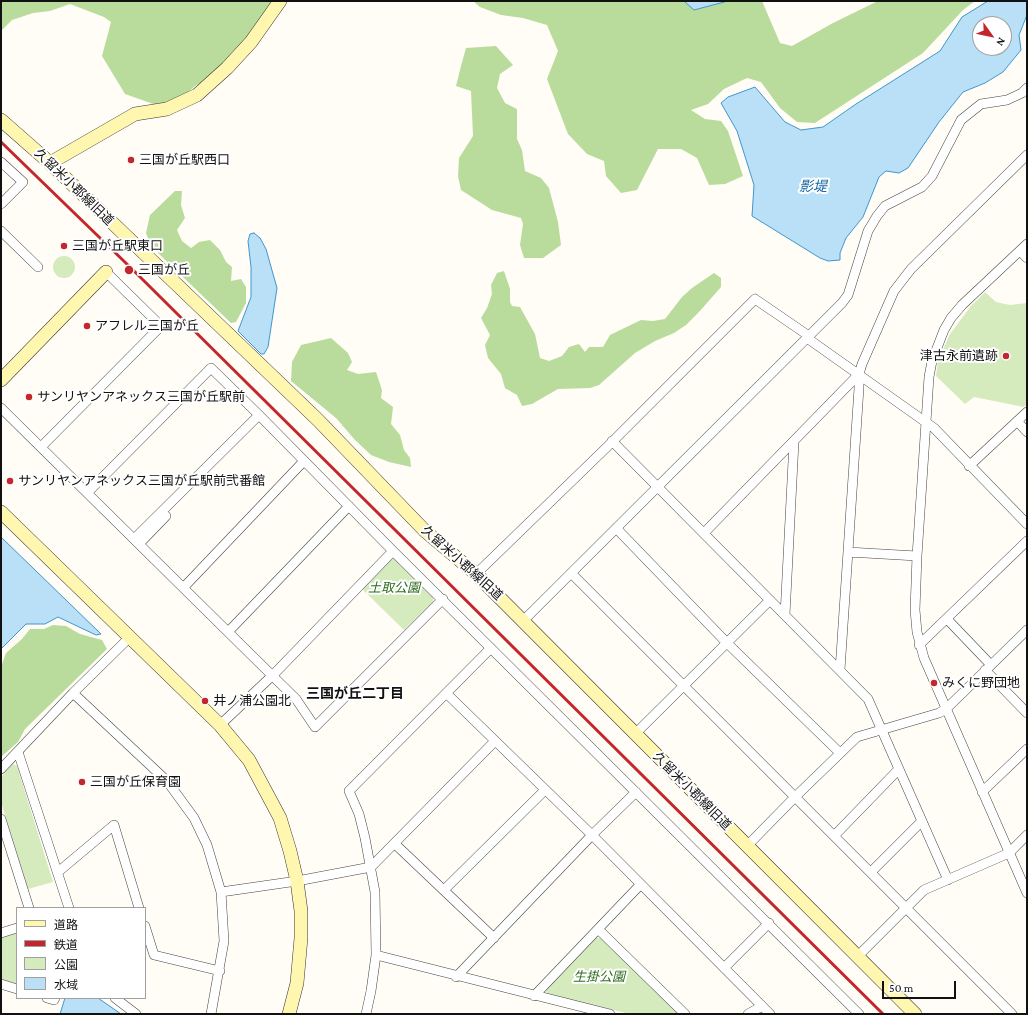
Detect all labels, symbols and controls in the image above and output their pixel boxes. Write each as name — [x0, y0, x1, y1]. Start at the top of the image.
north arrow — [972, 16, 1012, 56]
text: N — [994, 36, 1008, 48]
street label: 久留米小郡線旧道 — [31, 145, 117, 229]
place label: 三国が丘駅西口 — [139, 152, 230, 168]
marker: 三国が丘駅西口 — [126, 155, 136, 165]
water label: 影堤 — [799, 179, 827, 195]
place label: 三国が丘駅東口 — [72, 238, 163, 254]
marker: 三国が丘駅東口 — [59, 241, 69, 251]
place label: 三国が丘 — [138, 262, 190, 278]
marker: 三国が丘 — [123, 264, 135, 276]
place label: アフレル三国が丘 — [95, 318, 199, 334]
marker: アフレル三国が丘 — [82, 321, 92, 331]
place label: 津古永前遺跡 — [920, 348, 998, 364]
marker: 津古永前遺跡 — [1001, 351, 1011, 361]
place label: サンリヤンアネックス三国が丘駅前 — [37, 389, 245, 405]
marker: サンリヤンアネックス三国が丘駅前 — [24, 392, 34, 402]
place label: サンリヤンアネックス三国が丘駅前弐番館 — [18, 473, 265, 489]
marker: サンリヤンアネックス三国が丘駅前弐番館 — [5, 476, 15, 486]
street label: 久留米小郡線旧道 — [418, 522, 506, 604]
park label: 土取公園 — [368, 580, 420, 596]
place label: みくに野団地 — [942, 675, 1020, 691]
marker: みくに野団地 — [929, 678, 939, 688]
district label: 三国が丘二丁目 — [306, 686, 404, 702]
place label: 井ノ浦公園北 — [213, 693, 291, 709]
marker: 井ノ浦公園北 — [200, 696, 210, 706]
street label: 久留米小郡線旧道 — [650, 749, 734, 833]
place label: 三国が丘保育園 — [90, 774, 181, 790]
marker: 三国が丘保育園 — [77, 777, 87, 787]
legend — [16, 907, 146, 999]
text: 道路 — [54, 918, 78, 932]
text: 鉄道 — [54, 938, 78, 952]
text: 公園 — [54, 958, 78, 972]
park label: 生掛公園 — [573, 969, 625, 985]
scale bar — [884, 973, 958, 999]
text: 水域 — [54, 978, 78, 992]
text: 50 m — [889, 981, 913, 995]

